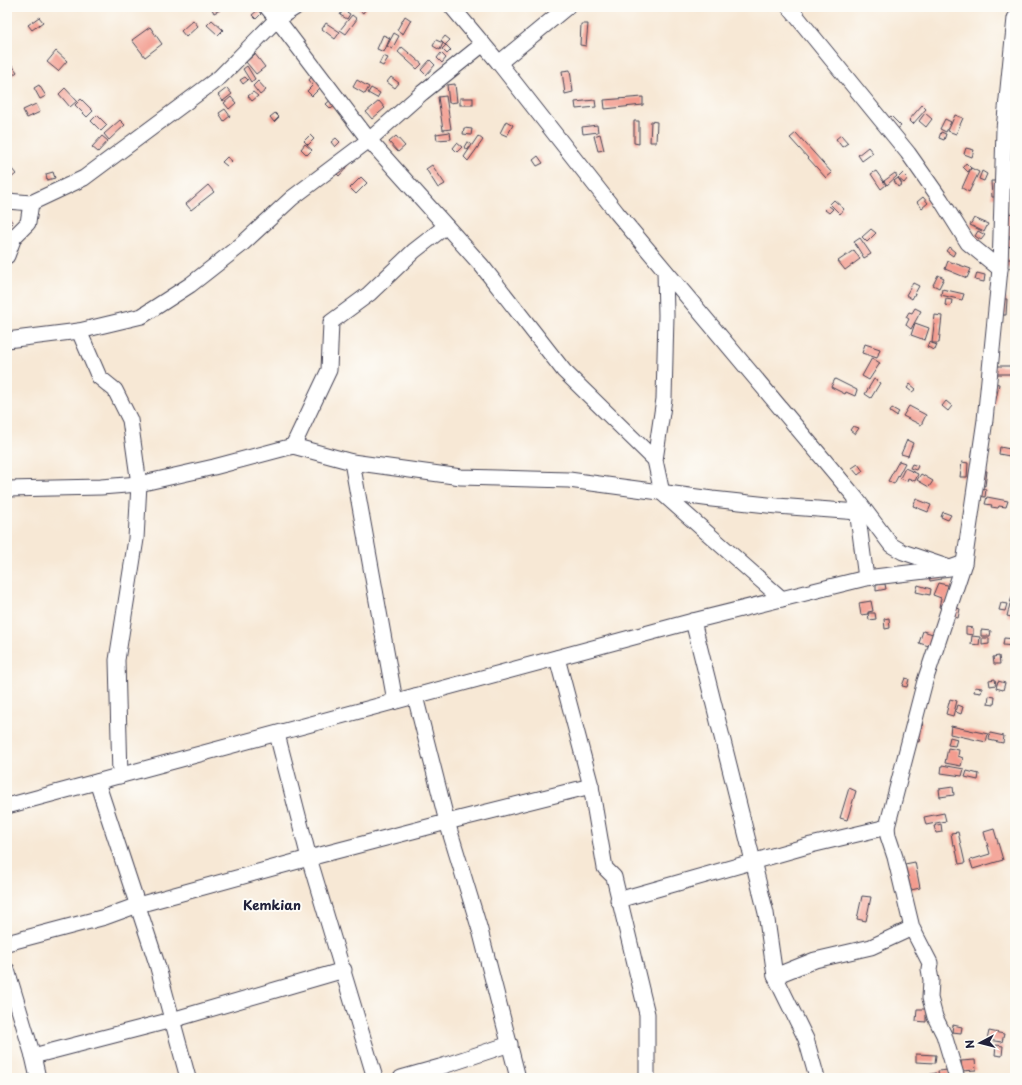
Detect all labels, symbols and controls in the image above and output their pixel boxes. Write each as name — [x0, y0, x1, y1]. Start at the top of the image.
district label: Kemkian — [243, 895, 301, 914]
north arrow — [960, 1023, 1000, 1063]
text: N — [961, 1039, 979, 1050]

